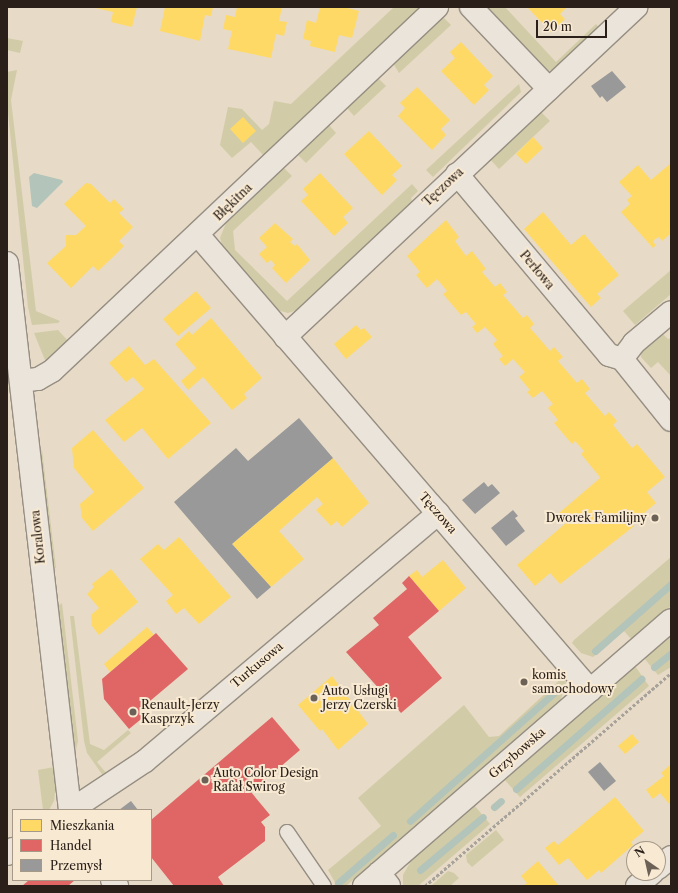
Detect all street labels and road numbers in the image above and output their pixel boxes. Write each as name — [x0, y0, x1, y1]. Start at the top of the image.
street label: Tęczowa — [420, 165, 466, 209]
street label: Błękitna — [211, 180, 255, 224]
street label: Perłowa — [517, 248, 557, 292]
street label: Tęczowa — [416, 489, 460, 537]
street label: Koralowa — [28, 509, 48, 565]
street label: Turkusowa — [228, 639, 286, 691]
street label: Grzybowska — [486, 725, 548, 781]

